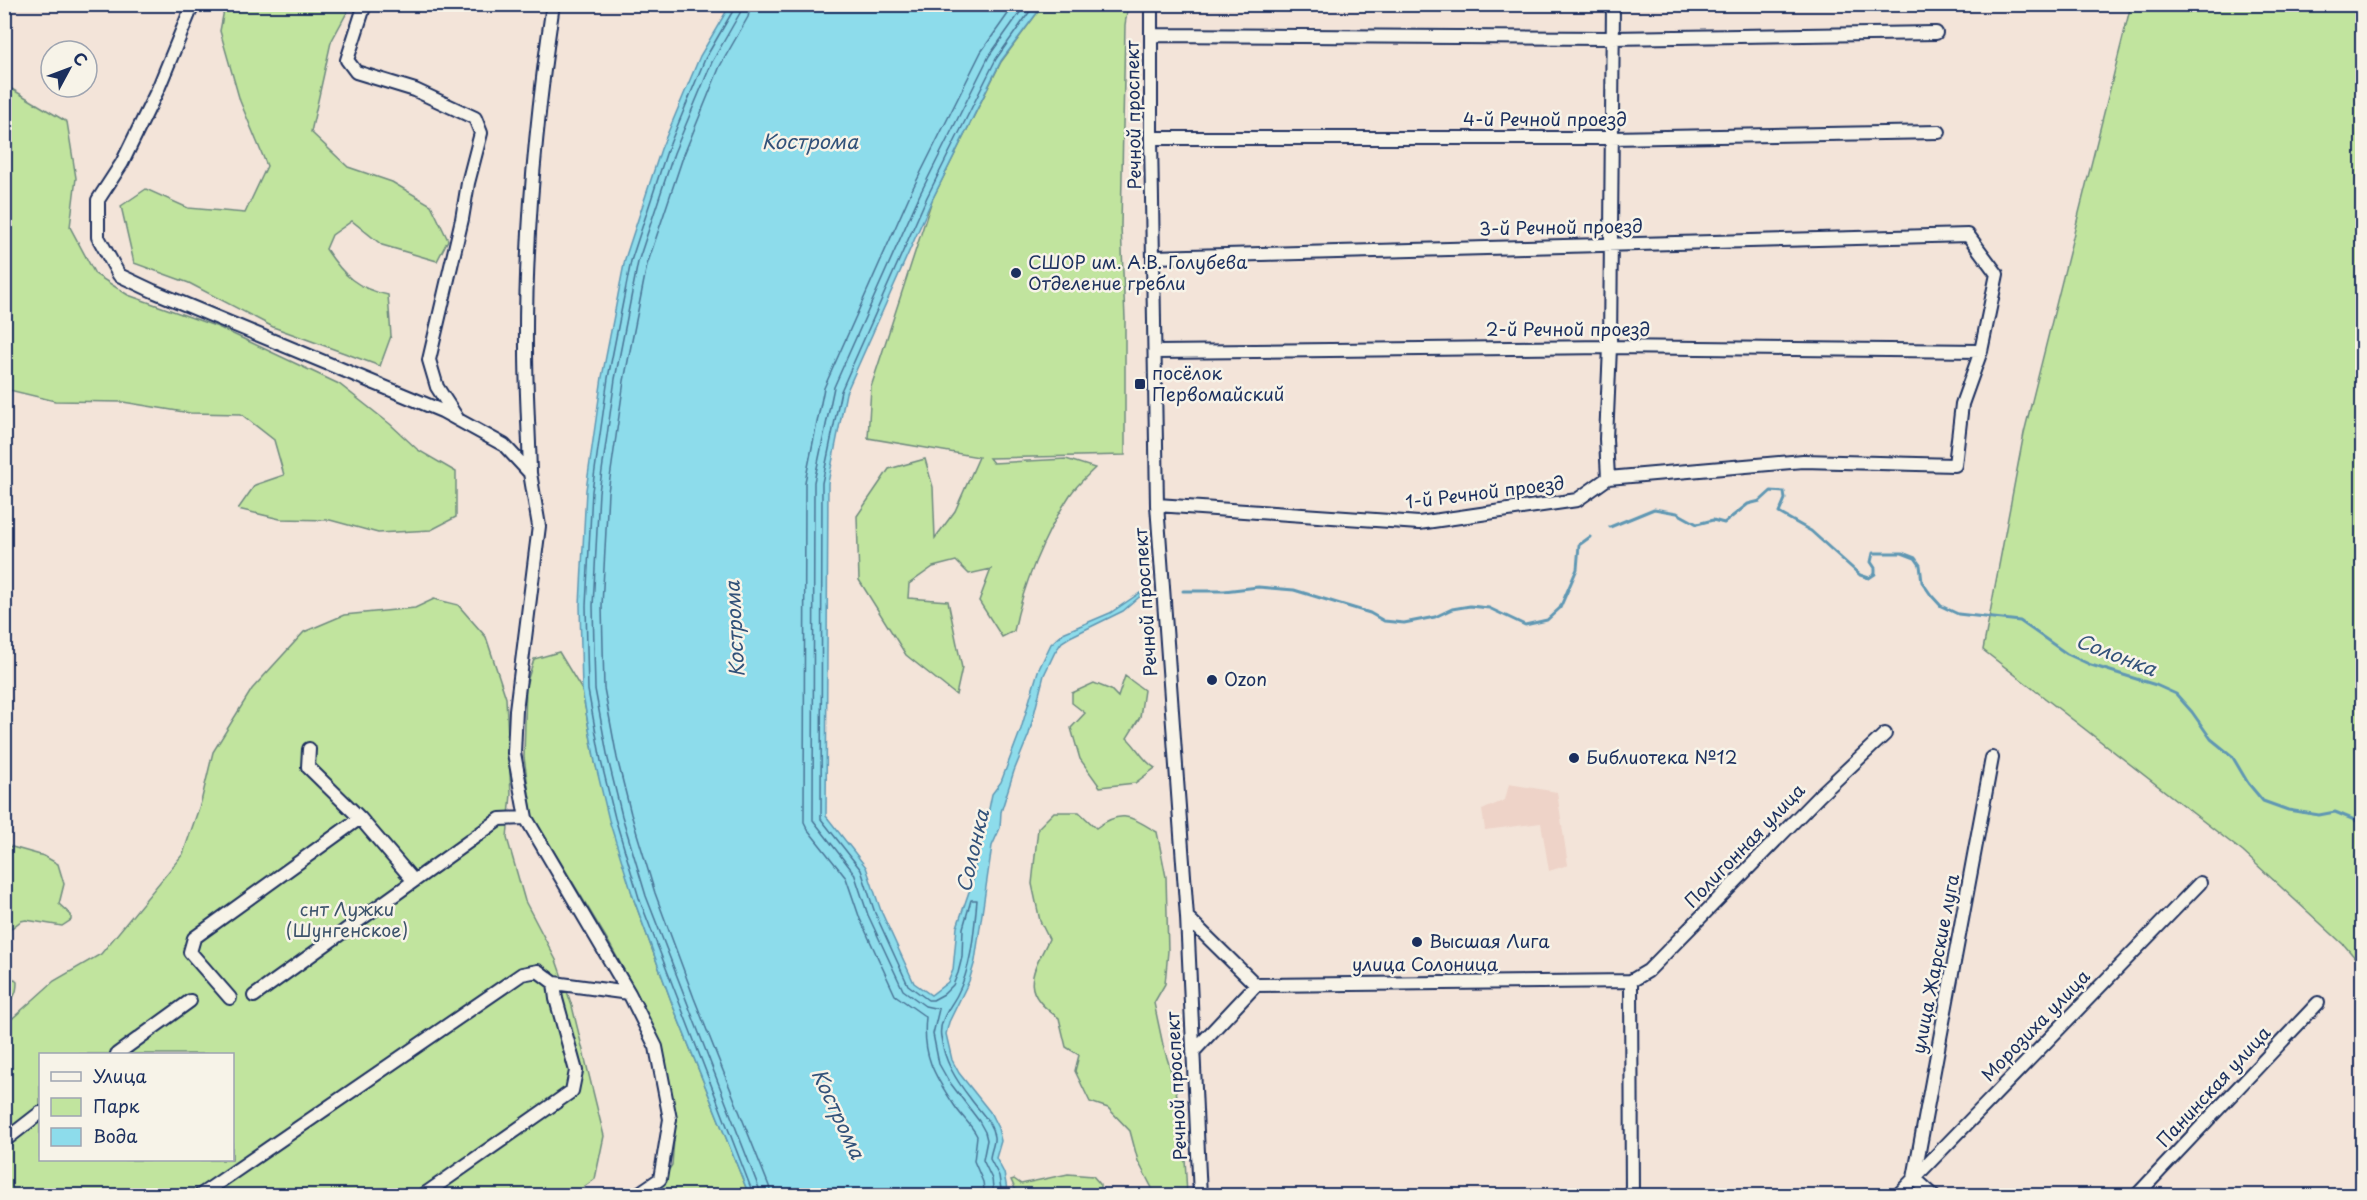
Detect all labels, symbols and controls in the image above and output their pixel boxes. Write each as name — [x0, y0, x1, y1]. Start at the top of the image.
north arrow — [39, 39, 99, 99]
street label: Речной проспект — [1118, 40, 1147, 190]
text: С — [68, 46, 94, 71]
street label: 4-й Речной проезд — [1463, 105, 1627, 132]
water label: Кострома — [762, 126, 859, 156]
street label: 3-й Речной проезд — [1479, 212, 1643, 241]
place label: СШОР им. А.В. Голубева Отделение гребли — [1028, 248, 1248, 296]
marker: СШОР им. А.В. Голубева Отделение гребли — [1009, 266, 1023, 280]
street label: 2-й Речной проезд — [1486, 315, 1650, 342]
place label: посёлок Первомайский — [1152, 359, 1284, 407]
marker: посёлок Первомайский — [1133, 377, 1147, 391]
street label: 1-й Речной проезд — [1404, 468, 1566, 515]
street label: Речной проспект — [1126, 527, 1163, 677]
water label: Кострома — [716, 579, 752, 678]
water label: Солонка — [2072, 625, 2162, 683]
place label: Ozon — [1224, 665, 1267, 692]
marker: Ozon — [1205, 673, 1219, 687]
place label: Библиотека №12 — [1586, 743, 1737, 770]
marker: Библиотека №12 — [1567, 751, 1581, 765]
street label: Полигонная улица — [1677, 776, 1811, 913]
water label: Солонка — [948, 806, 996, 895]
street label: улица Жарские луга — [1904, 871, 1965, 1056]
park label: снт Лужки (Шунгенское) — [286, 895, 408, 943]
place label: Высшая Лига — [1429, 927, 1550, 954]
marker: Высшая Лига — [1410, 935, 1424, 949]
street label: улица Солоница — [1352, 950, 1499, 977]
street label: Морозиха улица — [1974, 962, 2096, 1087]
street label: Речной проспект — [1158, 1011, 1193, 1161]
street label: Панинская улица — [2150, 1019, 2277, 1152]
legend — [39, 1053, 234, 1161]
text: Улица — [93, 1062, 147, 1089]
water label: Кострома — [805, 1063, 873, 1164]
text: Парк — [93, 1092, 140, 1119]
text: Вода — [93, 1122, 138, 1149]

